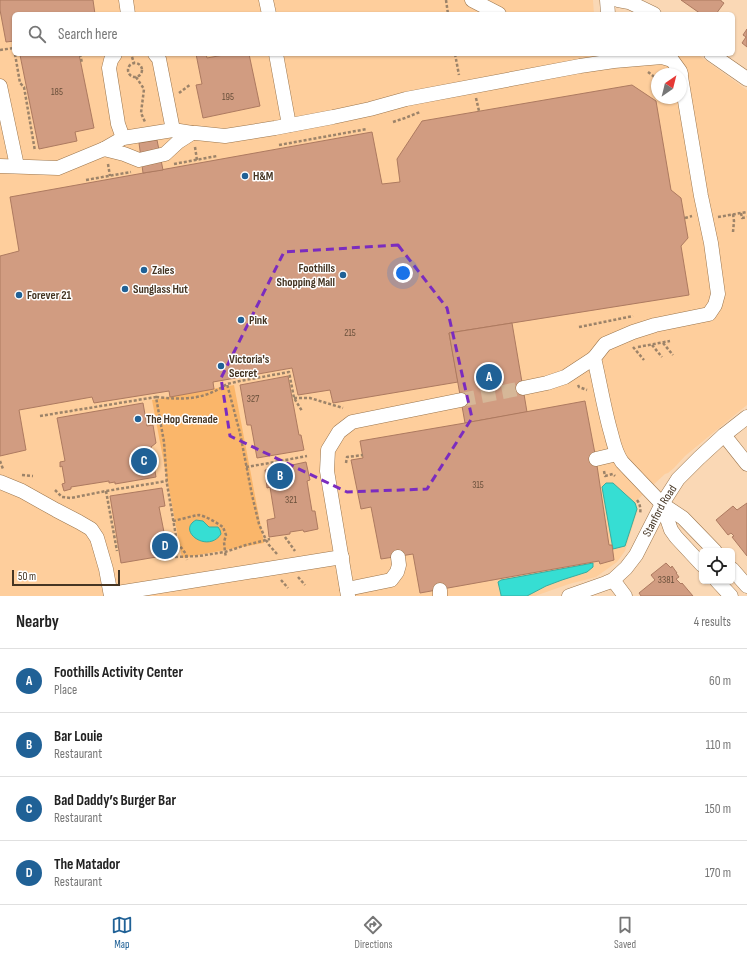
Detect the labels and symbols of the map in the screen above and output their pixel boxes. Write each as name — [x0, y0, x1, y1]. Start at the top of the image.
north arrow — [651, 68, 687, 104]
house number: 185 — [51, 86, 63, 98]
house number: 195 — [222, 91, 234, 103]
place label: H&M — [253, 169, 274, 184]
marker: H&M — [240, 171, 250, 181]
place label: Foothills Shopping Mall — [277, 261, 335, 290]
place label: Zales — [152, 263, 175, 278]
your location — [393, 263, 413, 283]
marker: Zales — [139, 265, 149, 275]
marker: Foothills Shopping Mall — [338, 270, 348, 280]
place label: Sunglass Hut — [133, 282, 188, 297]
marker: Sunglass Hut — [120, 284, 130, 294]
place label: Forever 21 — [27, 288, 72, 303]
marker: Forever 21 — [14, 290, 24, 300]
place label: Pink — [249, 313, 267, 328]
marker: Pink — [236, 315, 246, 325]
house number: 215 — [344, 327, 356, 339]
place label: Victoria's Secret — [229, 352, 270, 381]
marker: Victoria's Secret — [216, 361, 226, 371]
pin: A — [476, 362, 502, 392]
house number: 327 — [247, 393, 259, 405]
place label: The Hop Grenade — [146, 412, 218, 427]
marker: The Hop Grenade — [133, 414, 143, 424]
pin: C — [131, 446, 157, 476]
pin: B — [267, 461, 293, 491]
house number: 315 — [472, 479, 484, 491]
street label: Stanford Road — [640, 482, 680, 539]
house number: 321 — [285, 494, 297, 506]
pin: D — [152, 531, 178, 561]
scale bar — [12, 568, 120, 587]
house number: 3381 — [658, 574, 675, 586]

